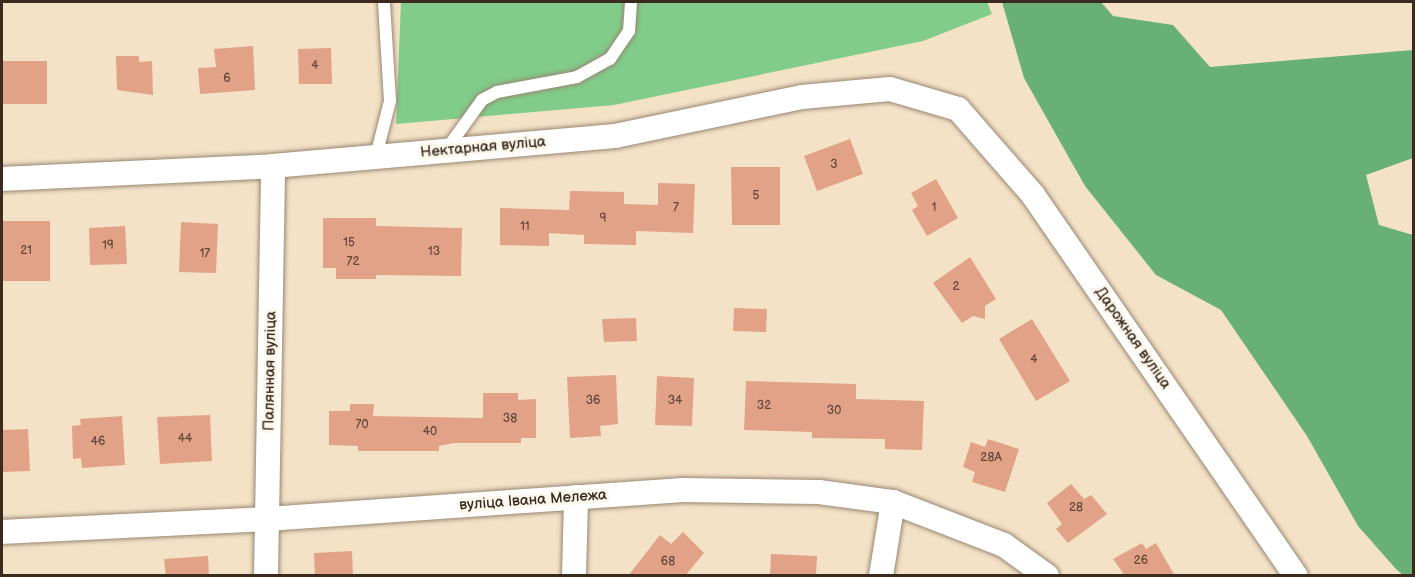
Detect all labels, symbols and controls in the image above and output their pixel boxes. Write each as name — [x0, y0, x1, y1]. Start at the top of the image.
house number: 4 — [311, 59, 319, 73]
house number: 6 — [223, 72, 231, 86]
street label: Нектарная вуліца — [420, 133, 546, 161]
house number: 3 — [830, 158, 838, 172]
house number: 5 — [753, 189, 759, 203]
house number: 7 — [673, 201, 679, 215]
house number: 1 — [932, 201, 936, 215]
house number: 9 — [600, 212, 606, 226]
house number: 11 — [520, 220, 530, 234]
house number: 15 — [343, 236, 355, 250]
house number: 19 — [102, 239, 114, 253]
house number: 21 — [20, 244, 32, 258]
house number: 13 — [428, 245, 440, 259]
house number: 17 — [200, 247, 210, 261]
house number: 72 — [347, 255, 359, 269]
house number: 2 — [952, 280, 960, 294]
street label: Дарожная вуліца — [1091, 284, 1175, 392]
street label: Палянная вуліца — [260, 311, 280, 431]
house number: 4 — [1030, 353, 1038, 367]
house number: 36 — [586, 394, 600, 408]
house number: 34 — [668, 394, 682, 408]
house number: 32 — [757, 399, 771, 413]
house number: 30 — [827, 404, 841, 418]
house number: 38 — [503, 412, 517, 426]
house number: 70 — [356, 418, 368, 432]
house number: 40 — [423, 425, 437, 439]
house number: 44 — [178, 432, 192, 446]
house number: 46 — [91, 435, 105, 449]
house number: 28А — [980, 451, 1002, 465]
street label: вуліца Івана Мележа — [459, 486, 607, 514]
house number: 28 — [1069, 501, 1083, 515]
house number: 26 — [1134, 554, 1148, 568]
house number: 68 — [661, 555, 675, 569]

